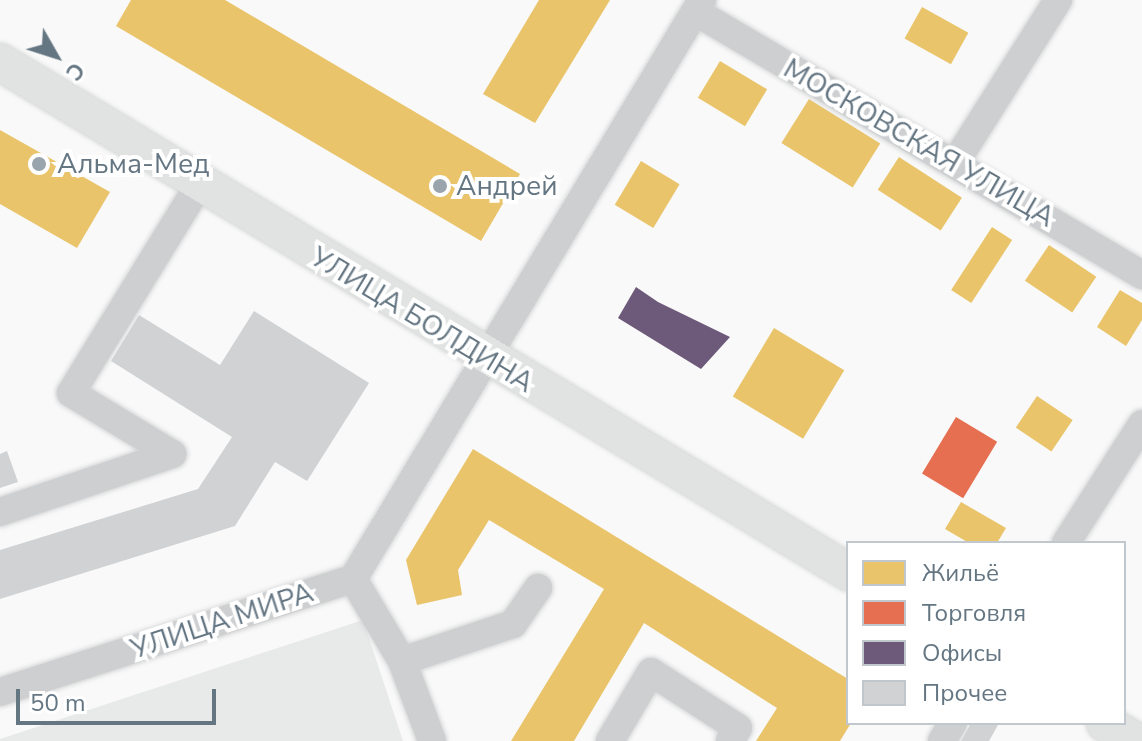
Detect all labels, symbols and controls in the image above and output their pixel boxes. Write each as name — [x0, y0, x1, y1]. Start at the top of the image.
north arrow — [16, 16, 96, 96]
street label: МОСКОВСКАЯ УЛИЦА — [778, 52, 1060, 234]
text: С — [58, 56, 91, 86]
place label: Альма-Мед — [57, 147, 210, 181]
marker: Альма-Мед — [28, 153, 50, 175]
place label: Андрей — [456, 169, 558, 203]
marker: Андрей — [431, 177, 449, 195]
street label: УЛИЦА БОЛДИНА — [304, 240, 540, 400]
legend — [846, 541, 1126, 725]
text: Жильё — [922, 557, 999, 589]
street label: УЛИЦА МИРА — [126, 576, 318, 666]
text: Торговля — [922, 597, 1026, 629]
text: Офисы — [922, 637, 1002, 669]
scale bar — [20, 673, 220, 723]
text: Прочее — [922, 677, 1007, 709]
text: 50 m — [30, 687, 86, 719]

